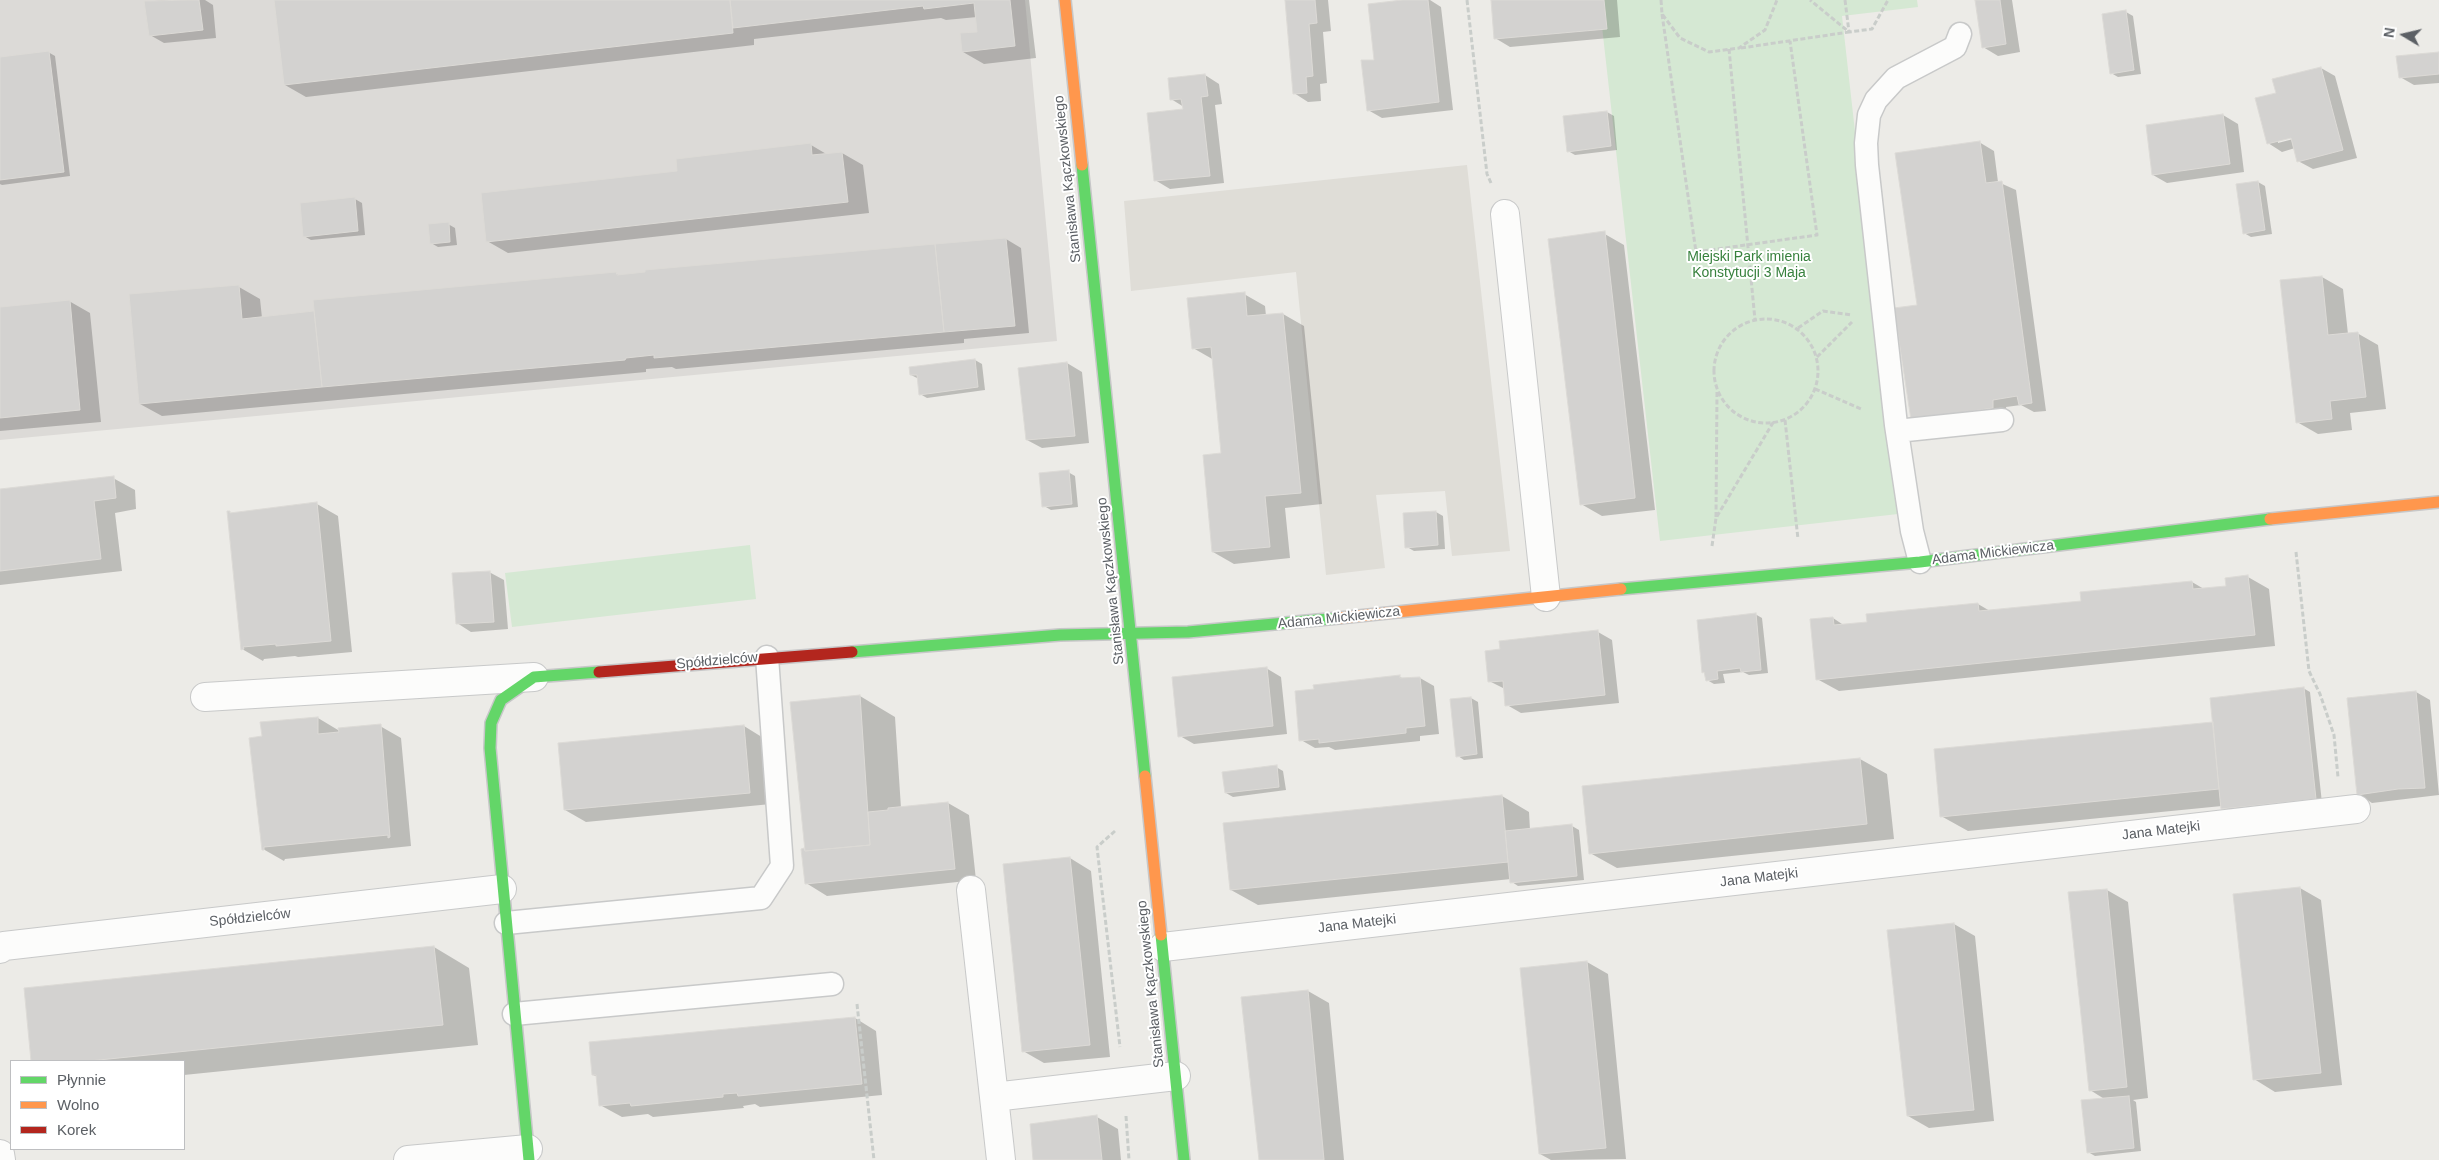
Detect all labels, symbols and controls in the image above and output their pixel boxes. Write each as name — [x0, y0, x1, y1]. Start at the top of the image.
north arrow — [2379, 10, 2429, 60]
text: N — [2380, 26, 2398, 39]
street label: Stanisława Kączkowskiego — [1051, 95, 1085, 263]
park label: Miejski Park imienia Konstytucji 3 Maja — [1687, 249, 1811, 282]
street label: Stanisława Kączkowskiego — [1094, 497, 1128, 665]
street label: Adama Mickiewicza — [1931, 537, 2055, 569]
street label: Adama Mickiewicza — [1277, 603, 1401, 633]
street label: Spółdzielców — [676, 649, 758, 673]
street label: Jana Matejki — [2121, 818, 2201, 844]
street label: Jana Matejki — [1719, 865, 1799, 891]
street label: Stanisława Kączkowskiego — [1134, 900, 1168, 1068]
street label: Spółdzielców — [208, 905, 292, 931]
street label: Jana Matejki — [1317, 911, 1397, 937]
legend — [10, 1060, 185, 1150]
text: Płynnie — [57, 1071, 106, 1088]
text: Wolno — [57, 1096, 99, 1113]
text: Korek — [57, 1121, 96, 1138]

